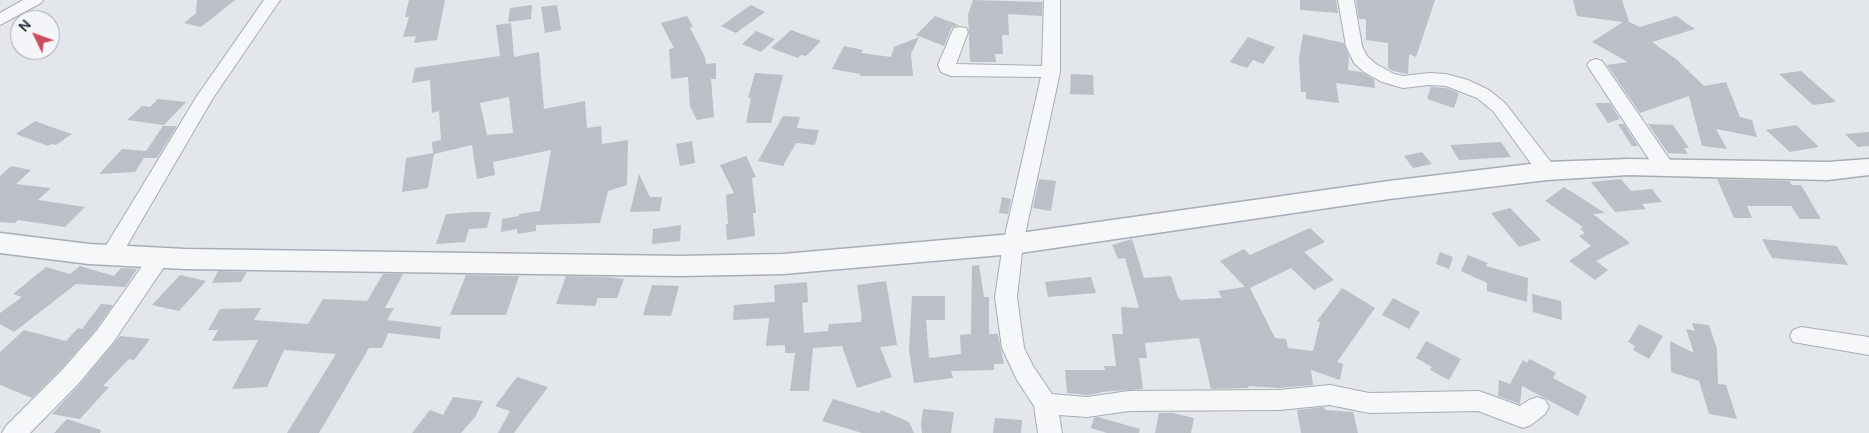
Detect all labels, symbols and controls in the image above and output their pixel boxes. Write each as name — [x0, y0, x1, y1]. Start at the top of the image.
north arrow — [10, 10, 60, 60]
text: N — [14, 16, 35, 35]

